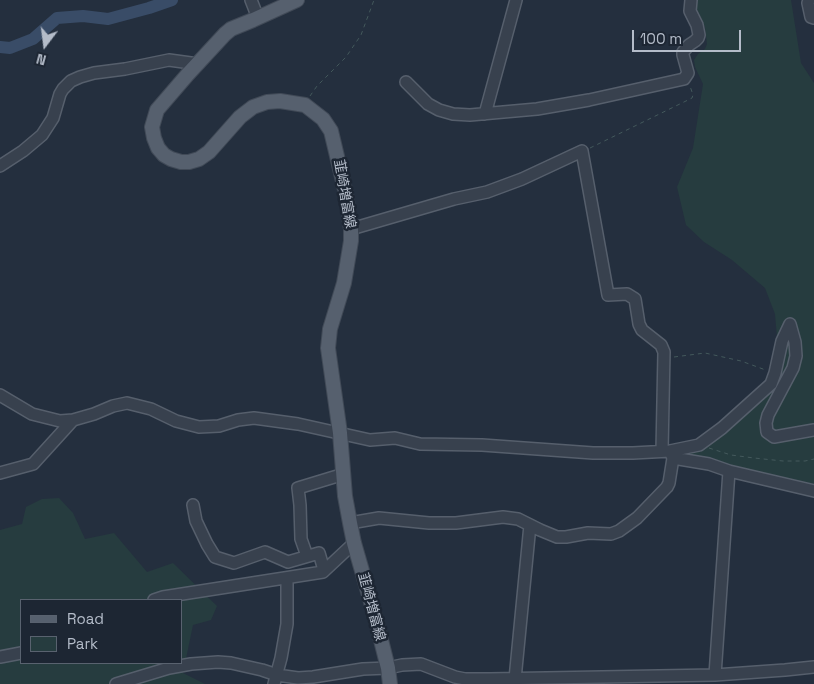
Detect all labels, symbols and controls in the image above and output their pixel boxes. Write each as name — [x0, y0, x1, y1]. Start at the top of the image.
north arrow — [20, 20, 70, 70]
scale bar — [634, 20, 743, 52]
text: 100 m — [640, 29, 682, 48]
text: N — [34, 50, 48, 69]
street label: 韮崎増富線 — [330, 158, 358, 230]
street label: 韮崎増富線 — [354, 571, 388, 643]
legend — [20, 599, 182, 664]
text: Road — [67, 609, 104, 628]
text: Park — [67, 634, 98, 653]

